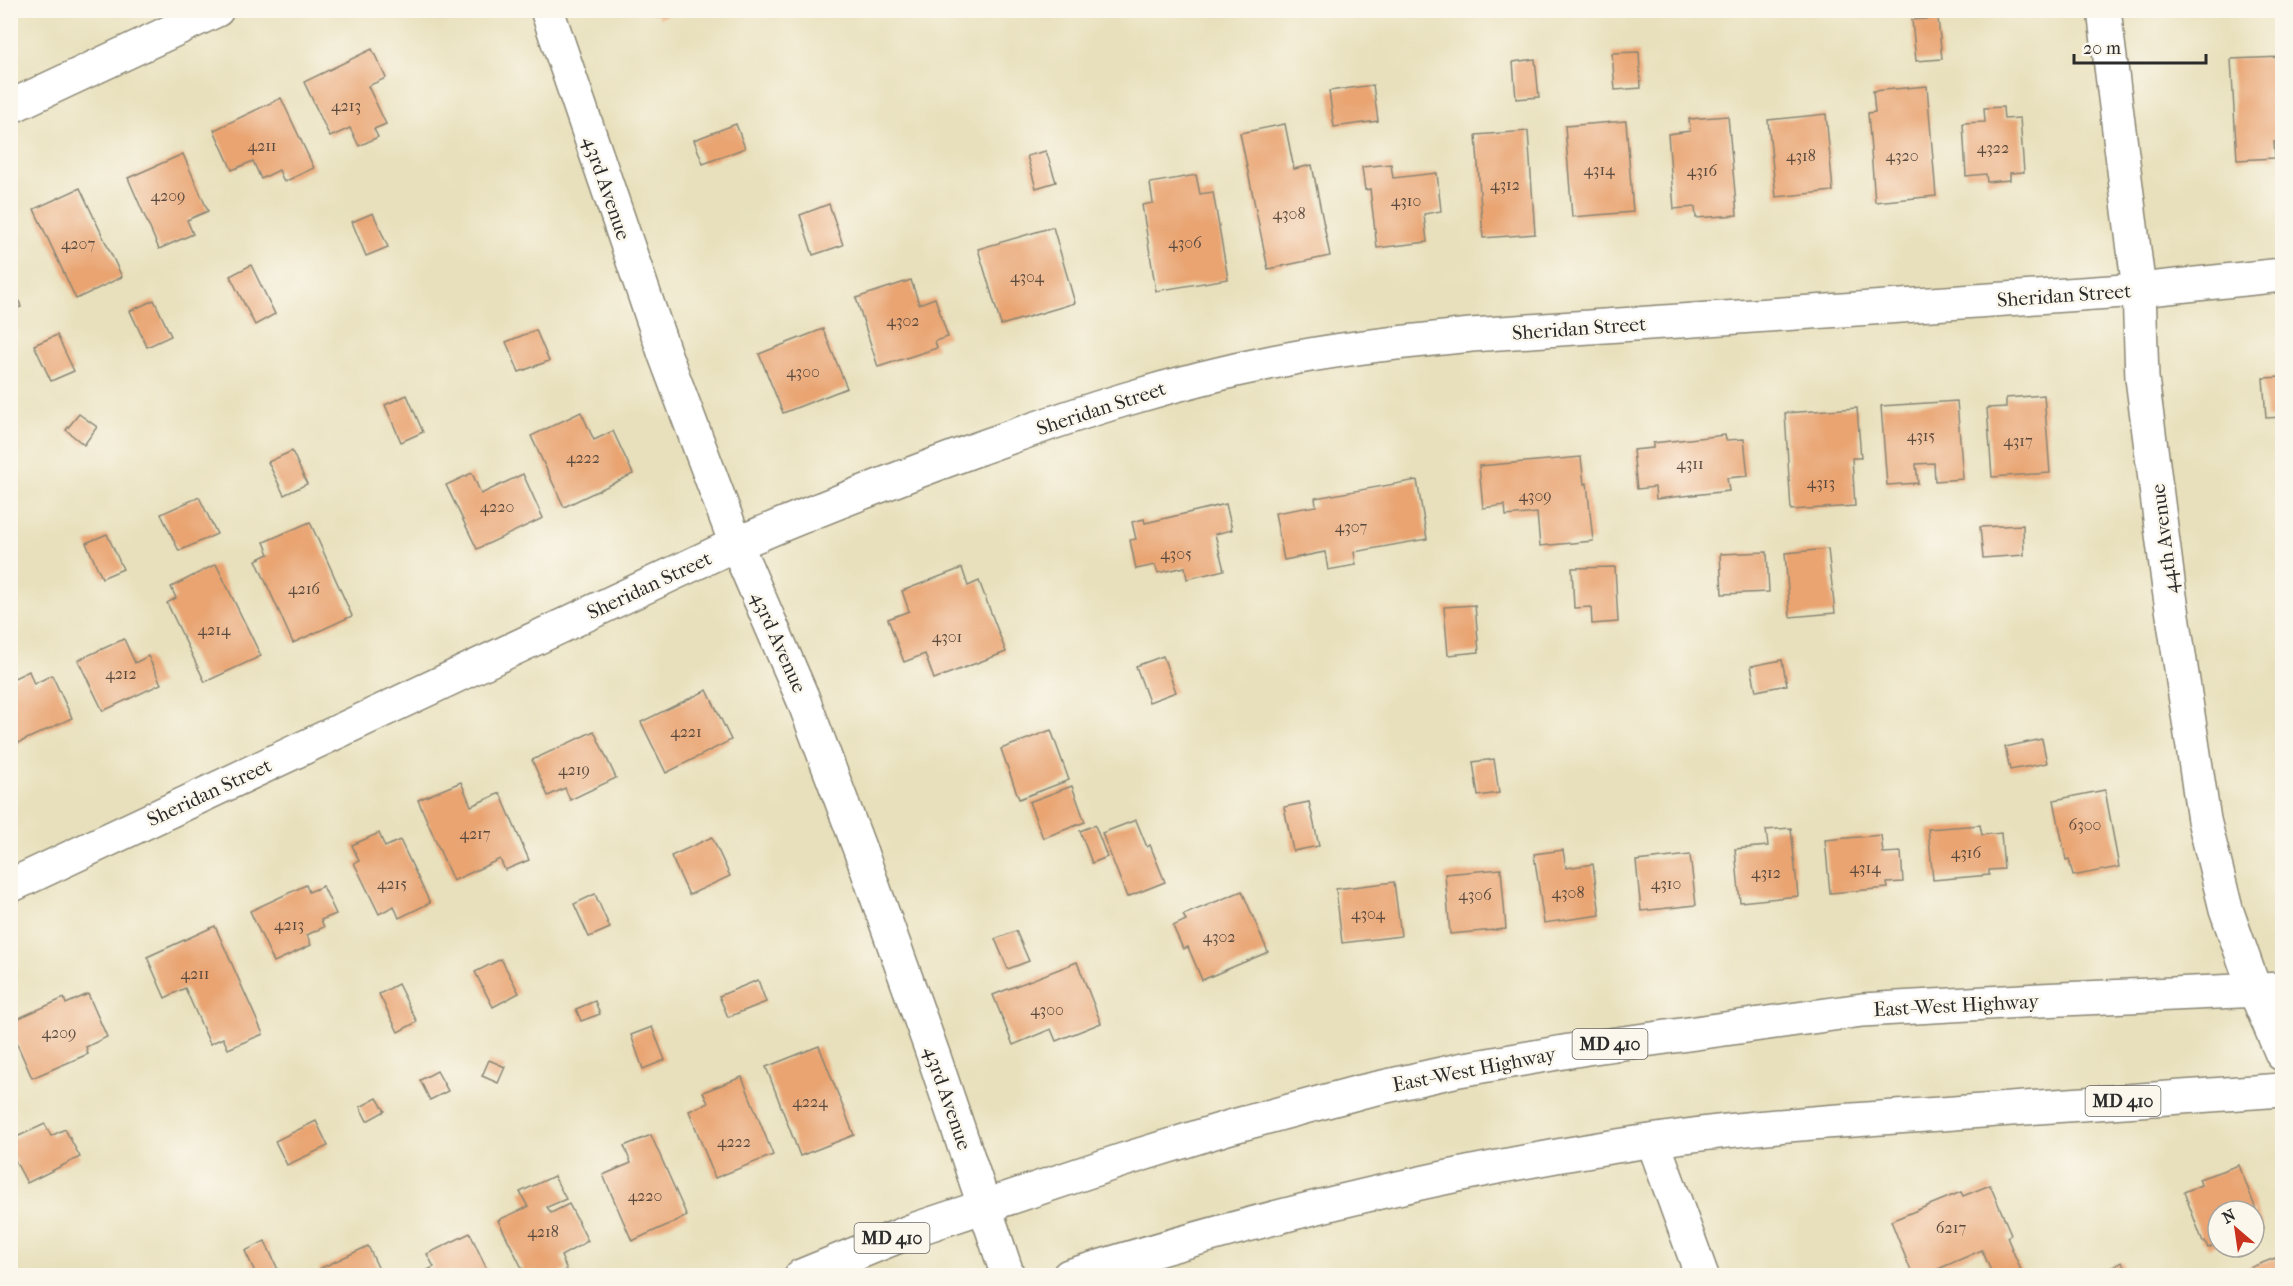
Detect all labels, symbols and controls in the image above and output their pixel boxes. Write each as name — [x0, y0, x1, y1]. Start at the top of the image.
scale bar — [2074, 27, 2206, 65]
text: 20 m — [2083, 38, 2121, 59]
house number: 4213 — [331, 96, 361, 115]
street label: 43rd Avenue — [578, 133, 635, 243]
house number: 4211 — [247, 136, 277, 155]
house number: 4322 — [1977, 138, 2009, 157]
house number: 4318 — [1786, 146, 1816, 165]
house number: 4320 — [1885, 146, 1919, 165]
house number: 4314 — [1583, 160, 1615, 179]
house number: 4316 — [1687, 161, 1717, 180]
house number: 4312 — [1490, 175, 1520, 194]
house number: 4209 — [151, 186, 185, 205]
house number: 4310 — [1391, 191, 1421, 210]
house number: 4308 — [1273, 204, 1305, 223]
house number: 4306 — [1168, 233, 1202, 252]
house number: 4207 — [61, 234, 95, 253]
house number: 4304 — [1010, 267, 1045, 286]
street label: Sheridan Street — [1996, 279, 2132, 312]
house number: 4302 — [886, 311, 920, 330]
street label: Sheridan Street — [1511, 312, 1647, 345]
house number: 4300 — [786, 362, 820, 381]
street label: Sheridan Street — [1034, 377, 1169, 440]
house number: 4315 — [1907, 426, 1935, 445]
house number: 4317 — [2003, 431, 2033, 450]
house number: 4222 — [566, 448, 600, 467]
house number: 4311 — [1676, 454, 1704, 473]
house number: 4313 — [1807, 473, 1835, 492]
street label: 44th Avenue — [2146, 482, 2183, 595]
house number: 4309 — [1518, 486, 1552, 505]
house number: 4220 — [480, 497, 514, 516]
house number: 4307 — [1335, 517, 1368, 536]
house number: 4305 — [1160, 544, 1192, 563]
street label: Sheridan Street — [583, 547, 715, 624]
house number: 4216 — [288, 579, 320, 598]
street label: 43rd Avenue — [746, 588, 811, 696]
house number: 4214 — [198, 620, 231, 639]
house number: 4301 — [932, 627, 962, 646]
house number: 4212 — [105, 664, 137, 683]
house number: 4221 — [670, 722, 702, 741]
street label: Sheridan Street — [143, 754, 275, 831]
house number: 4219 — [558, 760, 590, 779]
house number: 6300 — [2069, 815, 2101, 834]
house number: 4217 — [459, 824, 491, 843]
house number: 4316 — [1951, 843, 1981, 862]
house number: 4314 — [1849, 858, 1881, 877]
house number: 4312 — [1751, 863, 1781, 882]
house number: 4215 — [377, 874, 407, 893]
house number: 4310 — [1651, 874, 1681, 893]
house number: 4308 — [1552, 883, 1584, 902]
house number: 4306 — [1458, 885, 1492, 904]
house number: 4304 — [1351, 904, 1386, 923]
house number: 4213 — [274, 915, 304, 934]
house number: 4302 — [1202, 927, 1236, 946]
house number: 4211 — [180, 964, 210, 983]
street label: East-West Highway — [1873, 990, 2041, 1021]
house number: 4300 — [1030, 1000, 1064, 1019]
house number: 4209 — [42, 1023, 76, 1042]
road number: MD 410 — [1572, 1029, 1648, 1059]
street label: East-West Highway — [1391, 1042, 1559, 1097]
street label: 43rd Avenue — [919, 1043, 976, 1153]
road number: MD 410 — [2086, 1086, 2160, 1116]
house number: 4224 — [792, 1092, 828, 1111]
house number: 4222 — [717, 1132, 751, 1151]
house number: 4220 — [628, 1186, 662, 1205]
north arrow — [2206, 1199, 2266, 1259]
text: N — [2219, 1205, 2240, 1228]
house number: 6217 — [1936, 1218, 1966, 1237]
house number: 4218 — [527, 1222, 559, 1241]
road number: MD 410 — [854, 1223, 930, 1253]

